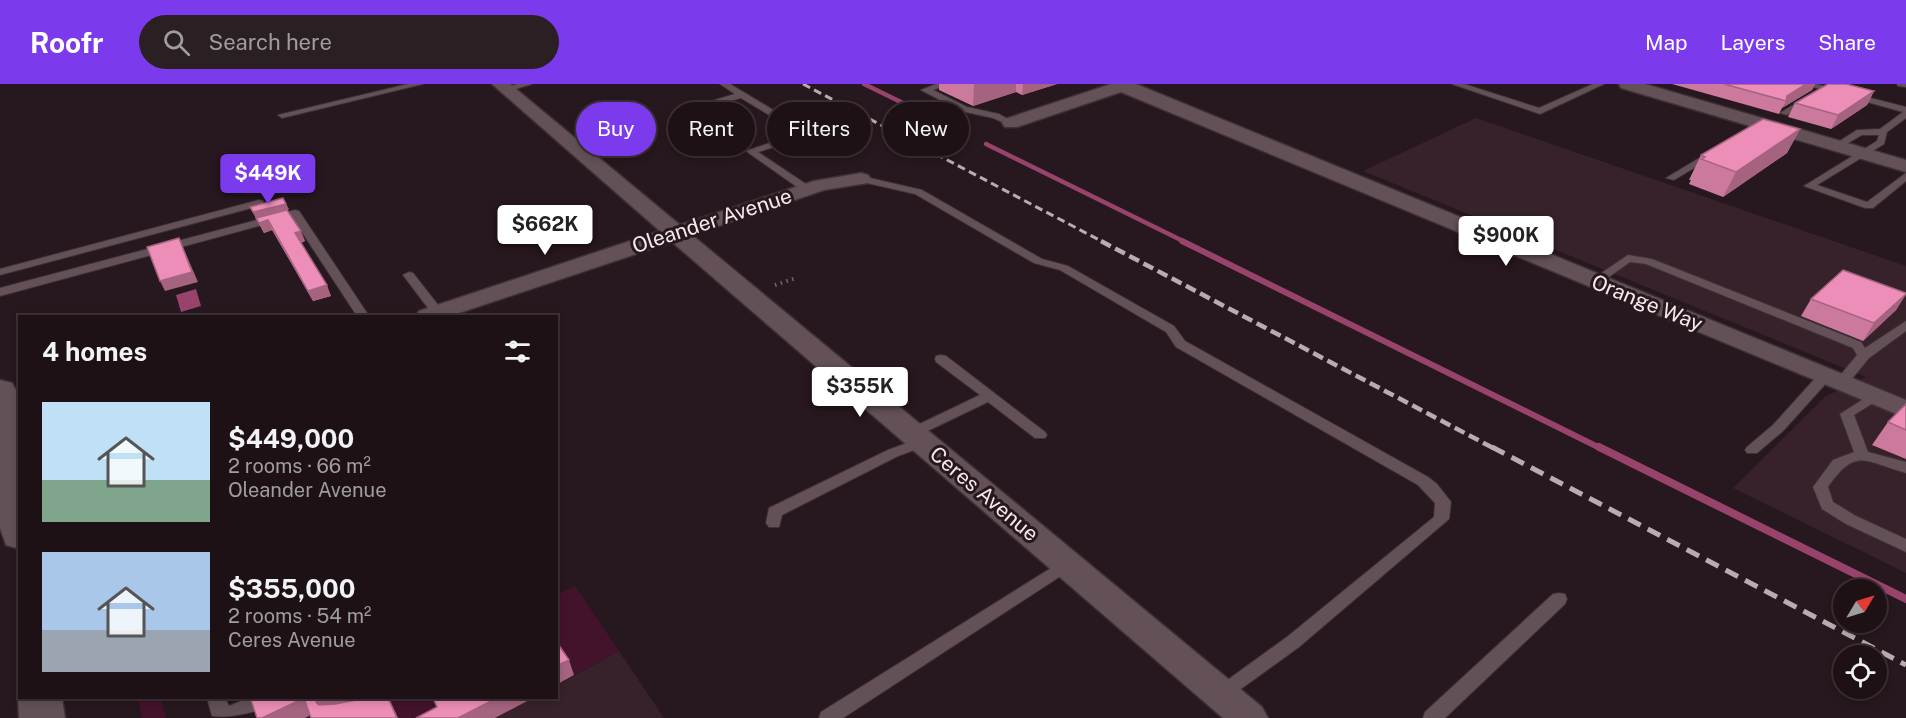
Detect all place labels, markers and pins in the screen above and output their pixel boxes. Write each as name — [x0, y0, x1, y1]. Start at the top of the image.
pin: $449K — [226, 154, 310, 205]
pin: $662K — [503, 205, 587, 256]
pin: $900K — [1464, 216, 1548, 267]
pin: $355K — [818, 367, 902, 418]

